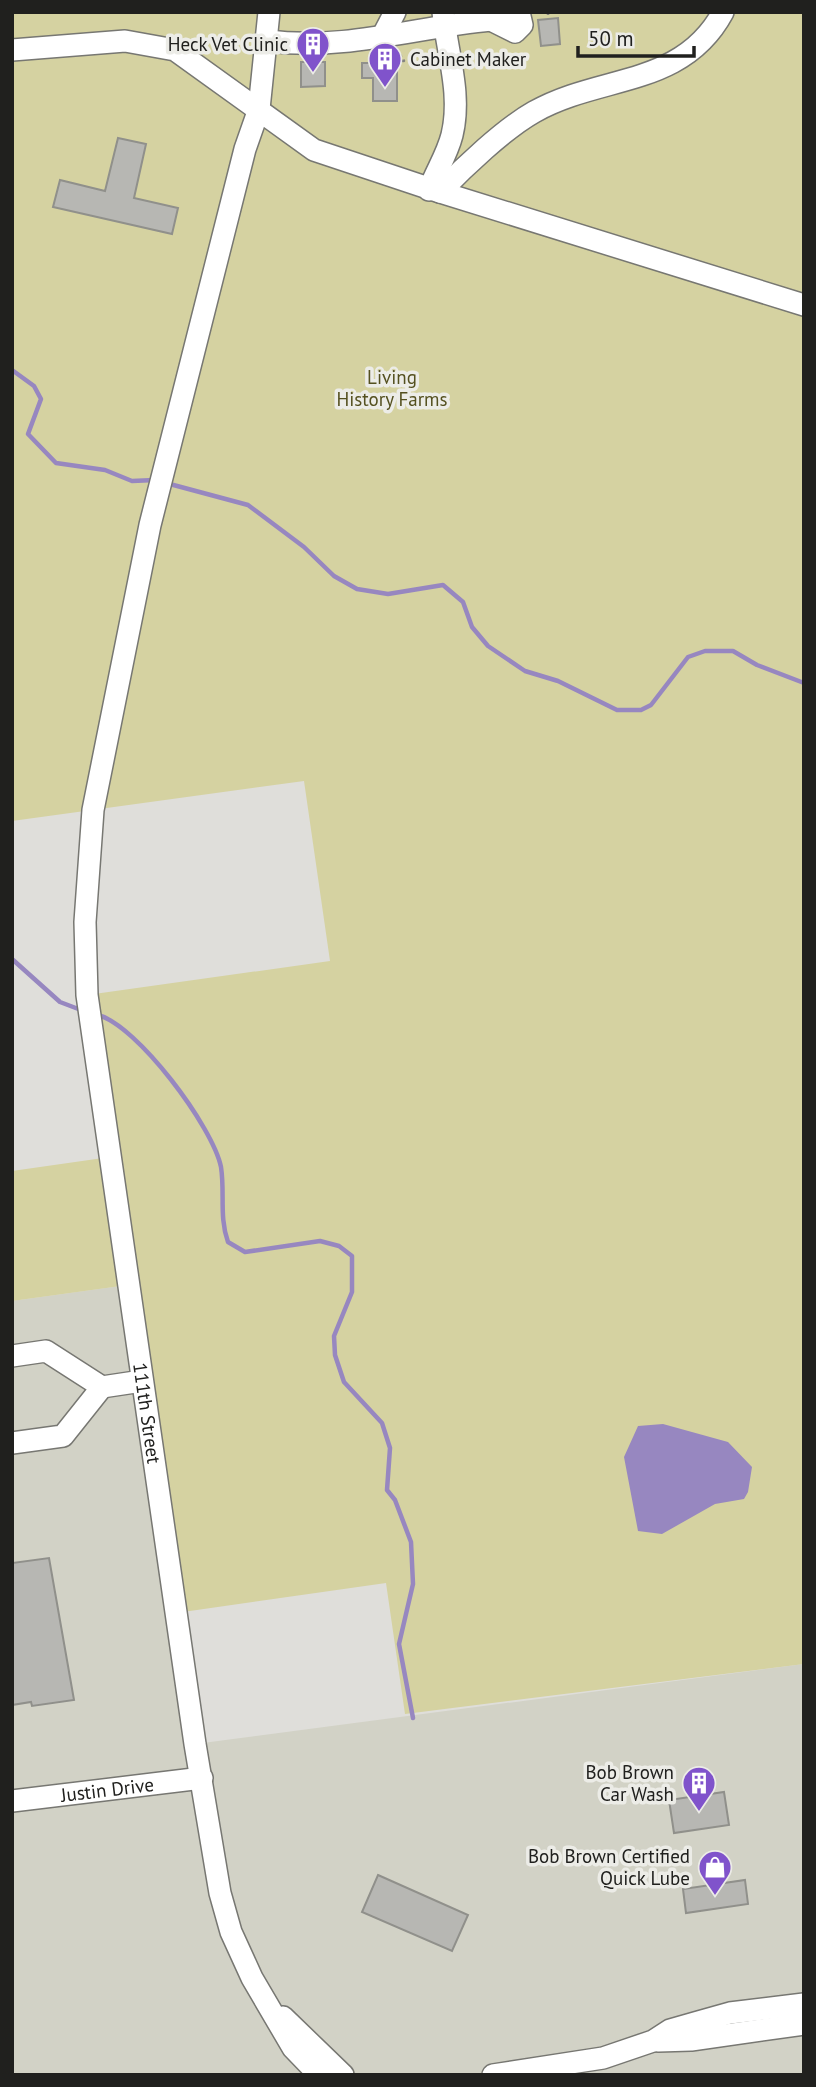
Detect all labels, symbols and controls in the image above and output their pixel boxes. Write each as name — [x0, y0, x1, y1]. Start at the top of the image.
scale bar — [578, 14, 694, 58]
building icon: Heck Vet Clinic — [294, 25, 332, 74]
text: 50 m — [588, 25, 634, 52]
place label: Heck Vet Clinic — [168, 32, 288, 56]
building icon: Cabinet Maker — [366, 40, 404, 89]
place label: Cabinet Maker — [410, 47, 527, 71]
park label: Living History Farms — [336, 365, 448, 411]
street label: 111th Street — [128, 1361, 166, 1466]
place label: Bob Brown Car Wash — [585, 1760, 674, 1806]
building icon: Bob Brown Car Wash — [680, 1764, 718, 1813]
street label: Justin Drive — [58, 1772, 155, 1807]
place label: Bob Brown Certified Quick Lube — [528, 1844, 690, 1890]
shop icon: Bob Brown Certified Quick Lube — [696, 1848, 734, 1897]

